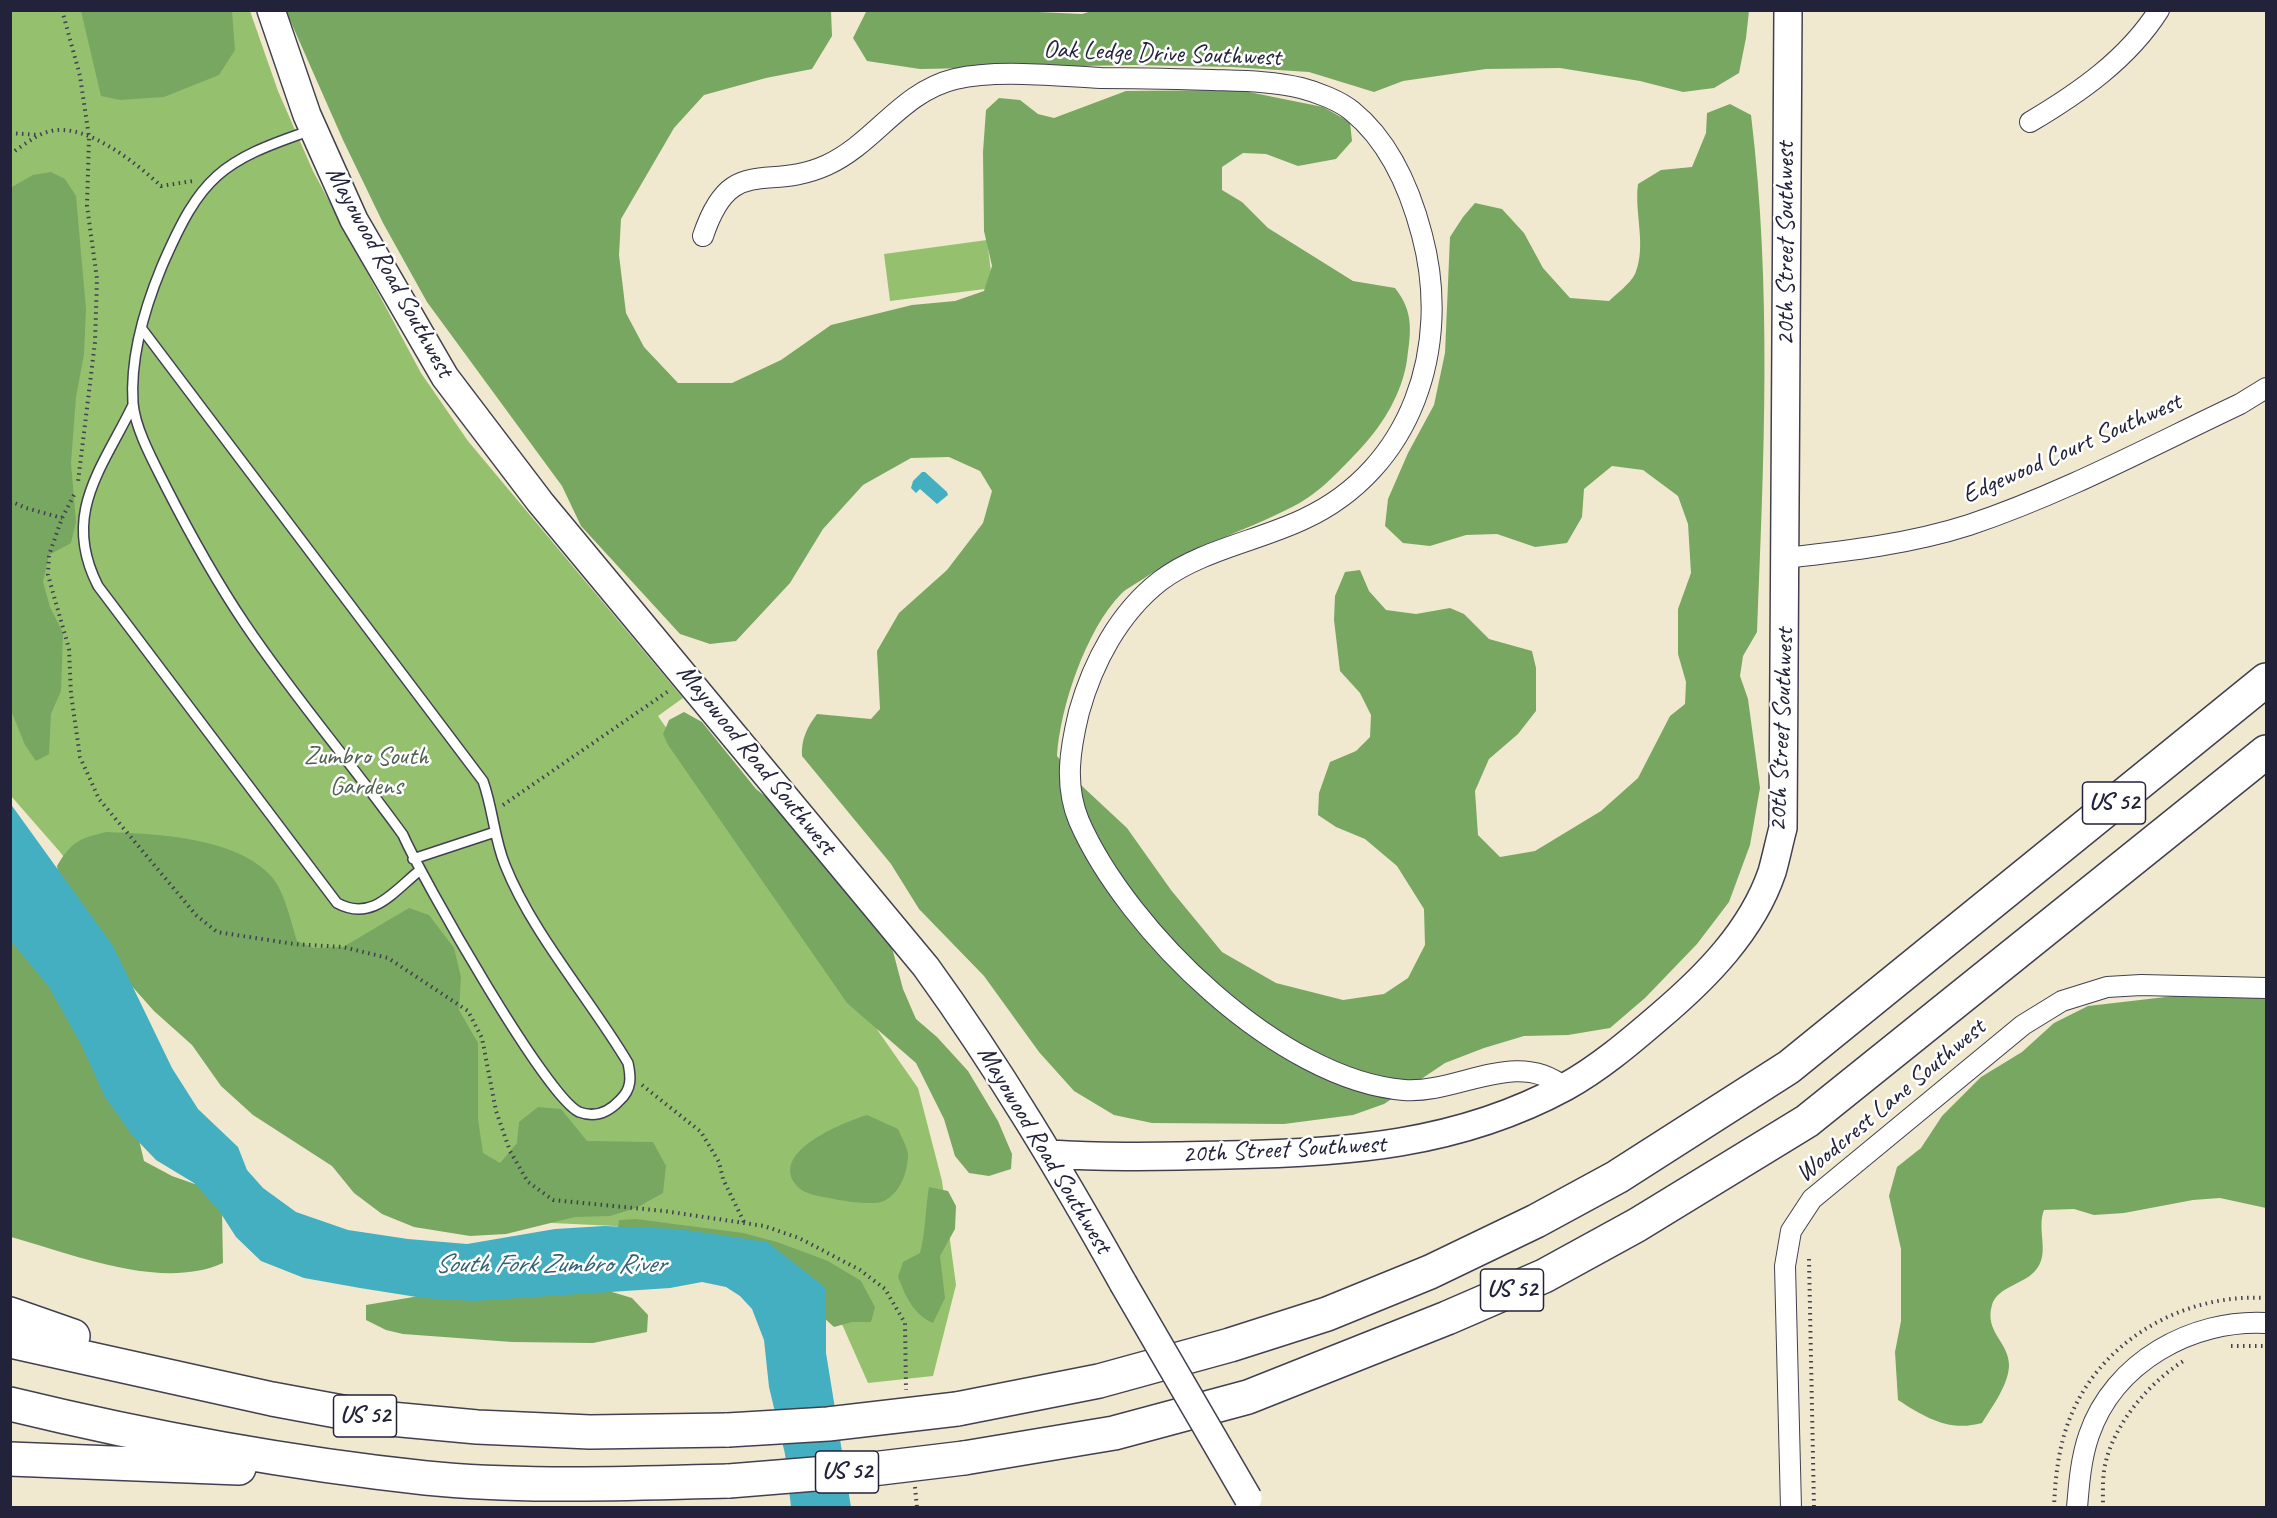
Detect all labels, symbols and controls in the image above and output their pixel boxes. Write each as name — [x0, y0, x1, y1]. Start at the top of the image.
street label: Oak Ledge Drive Southwest — [1043, 34, 1281, 74]
street label: 20th Street Southwest — [1770, 142, 1802, 346]
street label: Mayowood Road Southwest — [318, 161, 460, 383]
street label: Edgewood Court Southwest — [1958, 387, 2186, 511]
street label: 20th Street Southwest — [1763, 628, 1801, 832]
street label: Mayowood Road Southwest — [669, 658, 843, 862]
park label: Zumbro South Gardens — [304, 741, 428, 802]
road number: US 52 — [2082, 782, 2146, 824]
street label: Woodcrest Lane Southwest — [1790, 1013, 1992, 1189]
street label: Mayowood Road Southwest — [970, 1041, 1118, 1259]
street label: 20th Street Southwest — [1181, 1129, 1387, 1171]
water label: South Fork Zumbro River — [435, 1249, 665, 1281]
road number: US 52 — [1480, 1269, 1544, 1311]
road number: US 52 — [334, 1395, 397, 1437]
road number: US 52 — [816, 1451, 878, 1493]

